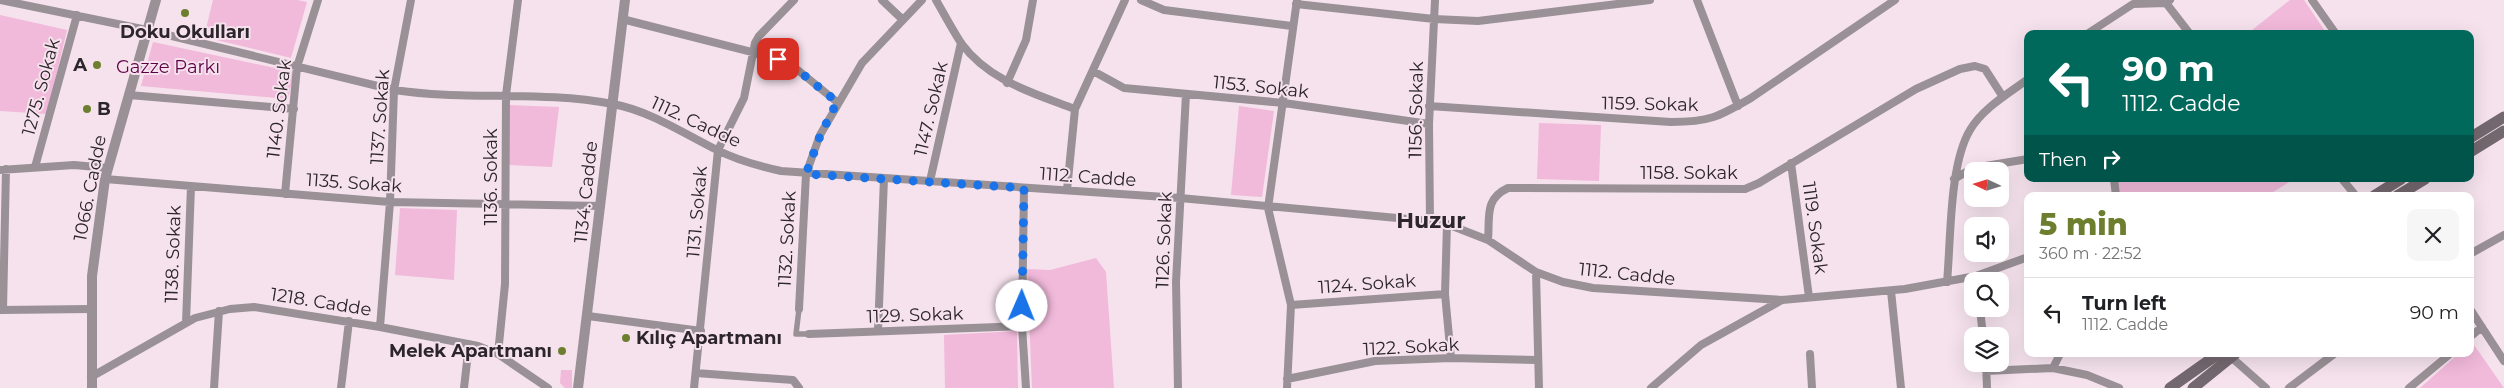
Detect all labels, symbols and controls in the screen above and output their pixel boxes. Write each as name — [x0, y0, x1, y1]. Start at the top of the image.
marker: Doku Okulları — [179, 7, 191, 19]
place label: Doku Okulları — [120, 21, 250, 43]
street label: 1275. Sokak — [17, 36, 65, 138]
pin — [757, 38, 799, 80]
icon: arrive — [764, 45, 792, 73]
text: 90 m — [2122, 47, 2215, 90]
icon: left — [2039, 50, 2104, 115]
place label: A — [72, 54, 87, 76]
park label: Gazze Parkı — [116, 56, 220, 78]
street label: 1140. Sokak — [262, 58, 296, 160]
marker: A — [91, 59, 103, 71]
street label: 1147. Sokak — [909, 59, 953, 158]
street label: 1156. Sokak — [1404, 61, 1428, 159]
street label: 1137. Sokak — [366, 68, 394, 165]
street label: 1153. Sokak — [1212, 71, 1310, 103]
text: 1112. Cadde — [2122, 90, 2241, 117]
street label: 1112. Cadde — [647, 92, 745, 153]
street label: 1159. Sokak — [1601, 92, 1699, 116]
place label: B — [97, 98, 111, 120]
marker: B — [81, 103, 93, 115]
street label: 1136. Sokak — [480, 128, 502, 226]
street label: 1066. Cadde — [69, 133, 111, 243]
street label: 1134. Cadde — [570, 140, 602, 244]
icon: right — [2097, 145, 2125, 173]
text: Then — [2039, 148, 2087, 171]
street label: 1158. Sokak — [1640, 162, 1738, 184]
north arrow — [1964, 162, 2009, 208]
map controls — [1964, 162, 2009, 372]
street label: 1112. Cadde — [1039, 163, 1137, 191]
street label: 1131. Sokak — [682, 165, 712, 259]
street label: 1135. Sokak — [305, 169, 403, 197]
street label: 1119. Sokak — [1798, 180, 1832, 276]
street label: 1132. Sokak — [773, 190, 801, 288]
street label: 1126. Sokak — [1151, 191, 1177, 289]
street label: 1138. Sokak — [160, 205, 186, 303]
text: 5 min — [2039, 206, 2128, 243]
district label: Huzur — [1396, 207, 1466, 234]
button: close — [2407, 209, 2459, 261]
button: sound — [1964, 217, 2009, 262]
text: 360 m · 22:52 — [2039, 244, 2142, 263]
street label: 1112. Cadde — [1578, 258, 1676, 290]
street label: 1124. Sokak — [1317, 270, 1417, 298]
button: search — [1964, 272, 2009, 317]
position arrow — [995, 279, 1047, 331]
street label: 1218. Cadde — [269, 283, 373, 321]
text: Turn left — [2082, 292, 2167, 315]
icon: left — [2039, 299, 2067, 327]
text: 90 m — [2410, 301, 2459, 324]
street label: 1129. Sokak — [866, 302, 964, 328]
text: 1112. Cadde — [2082, 315, 2168, 334]
place label: Kılıç Apartmanı — [636, 327, 782, 349]
button: layers — [1964, 327, 2009, 372]
marker: Kılıç Apartmanı — [620, 332, 632, 344]
street label: 1122. Sokak — [1362, 333, 1460, 361]
place label: Melek Apartmanı — [389, 340, 552, 362]
marker: Melek Apartmanı — [556, 345, 568, 357]

